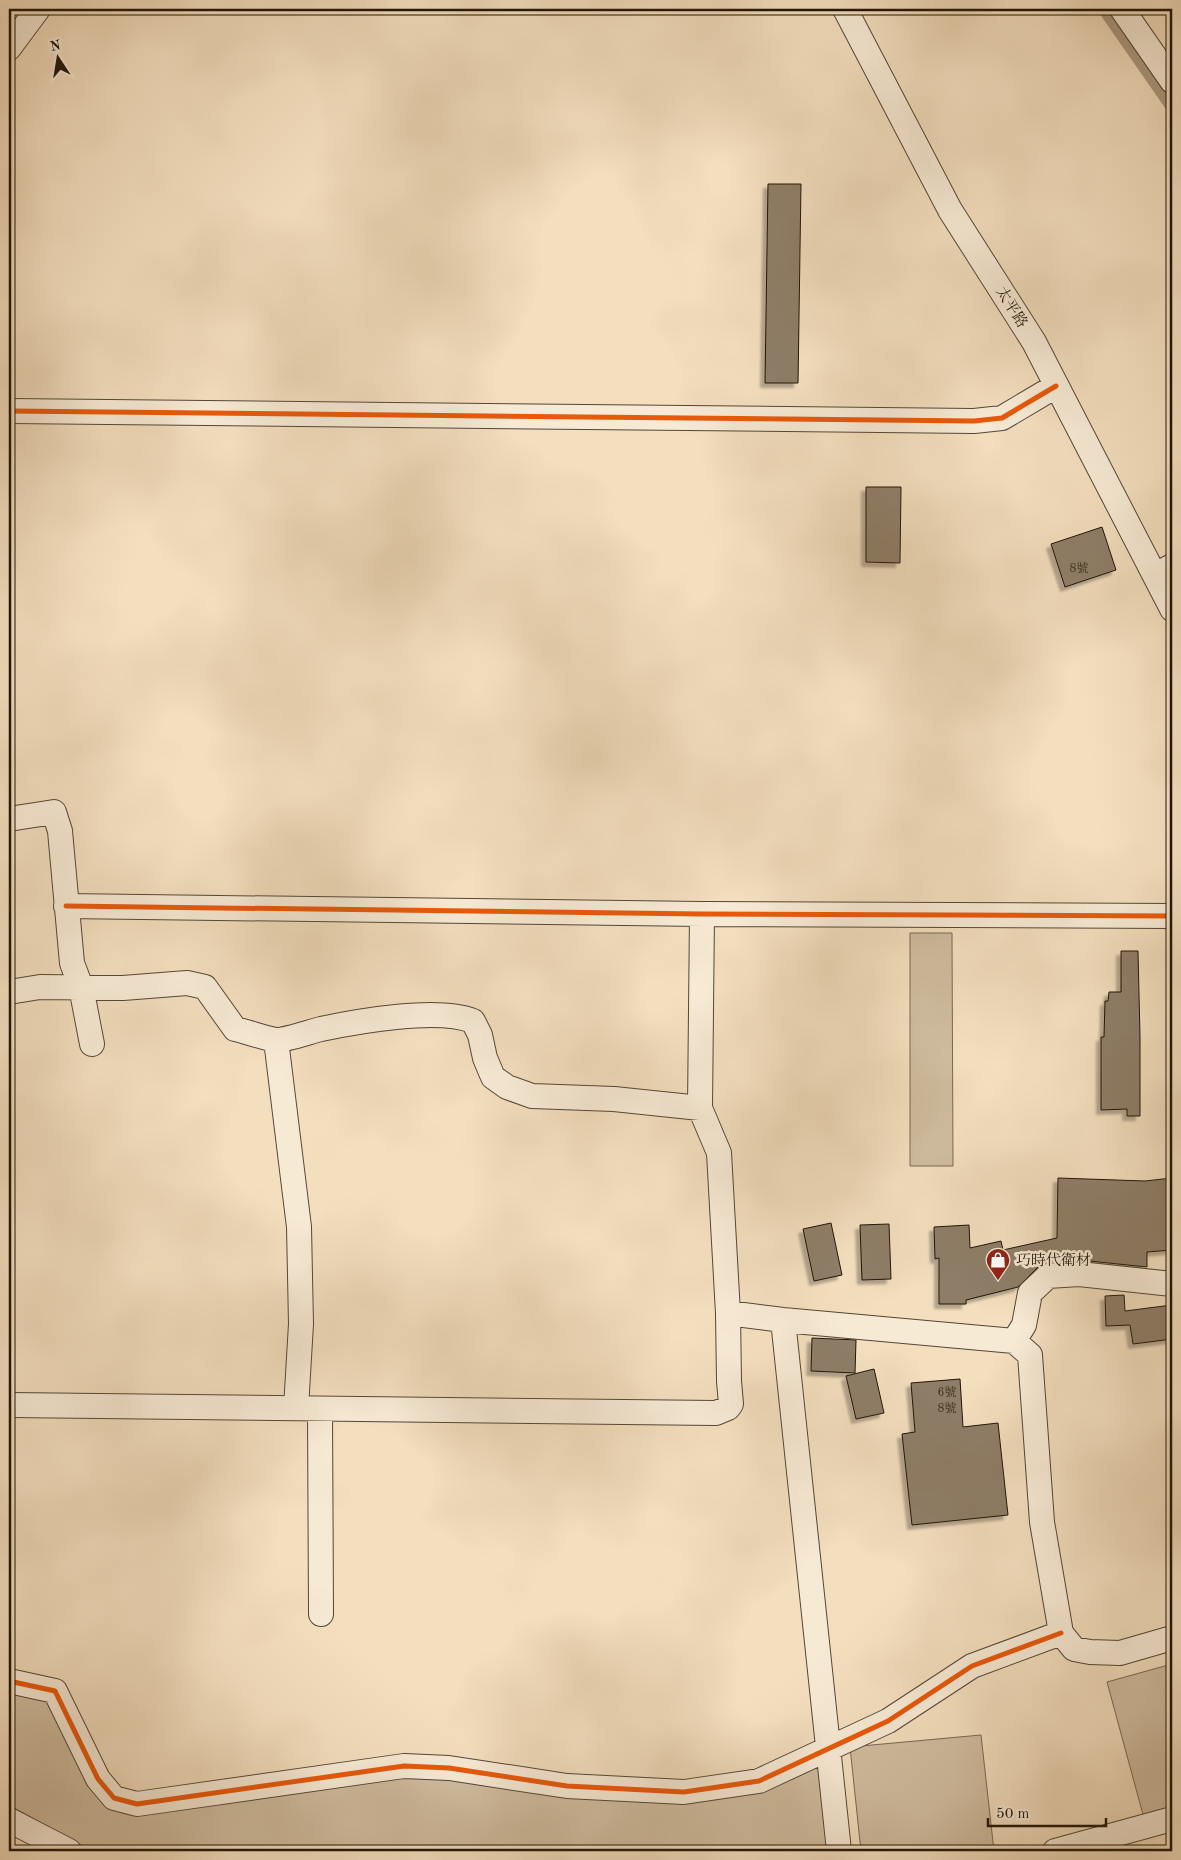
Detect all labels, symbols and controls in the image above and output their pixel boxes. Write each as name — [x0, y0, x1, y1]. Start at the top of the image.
north arrow — [32, 32, 82, 82]
text: N — [49, 38, 62, 54]
street label: 太平路 — [992, 284, 1031, 331]
house number: 8號 — [1070, 561, 1088, 575]
shop icon: 巧時代衛材 — [985, 1247, 1011, 1281]
place label: 巧時代衛材 — [1016, 1252, 1091, 1269]
house number: 6號 — [938, 1385, 956, 1399]
house number: 8號 — [938, 1401, 956, 1415]
scale bar — [988, 1795, 1106, 1827]
text: 50 m — [996, 1807, 1030, 1822]

